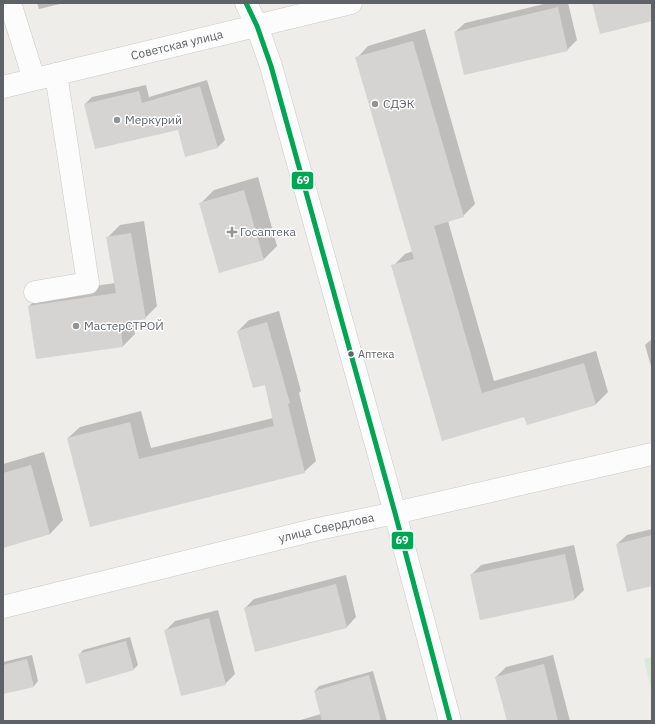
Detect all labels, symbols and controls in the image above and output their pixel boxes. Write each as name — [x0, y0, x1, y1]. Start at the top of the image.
street label: Советская улица — [129, 26, 225, 63]
place label: СДЭК — [383, 96, 415, 111]
marker: СДЭК — [370, 99, 380, 109]
place label: Меркурий — [125, 112, 182, 127]
marker: Меркурий — [112, 115, 122, 125]
line badge: 69 — [291, 171, 314, 190]
text: 69 — [296, 173, 310, 187]
place label: Госаптека — [240, 224, 296, 239]
marker: Госаптека — [227, 227, 237, 237]
place label: МастерСТРОЙ — [84, 318, 164, 333]
marker: МастерСТРОЙ — [71, 321, 81, 331]
place label: Аптека — [358, 347, 394, 361]
marker: Аптека — [346, 349, 356, 359]
street label: улица Свердлова — [277, 509, 376, 545]
line badge: 69 — [391, 531, 414, 550]
text: 69 — [395, 533, 409, 547]

